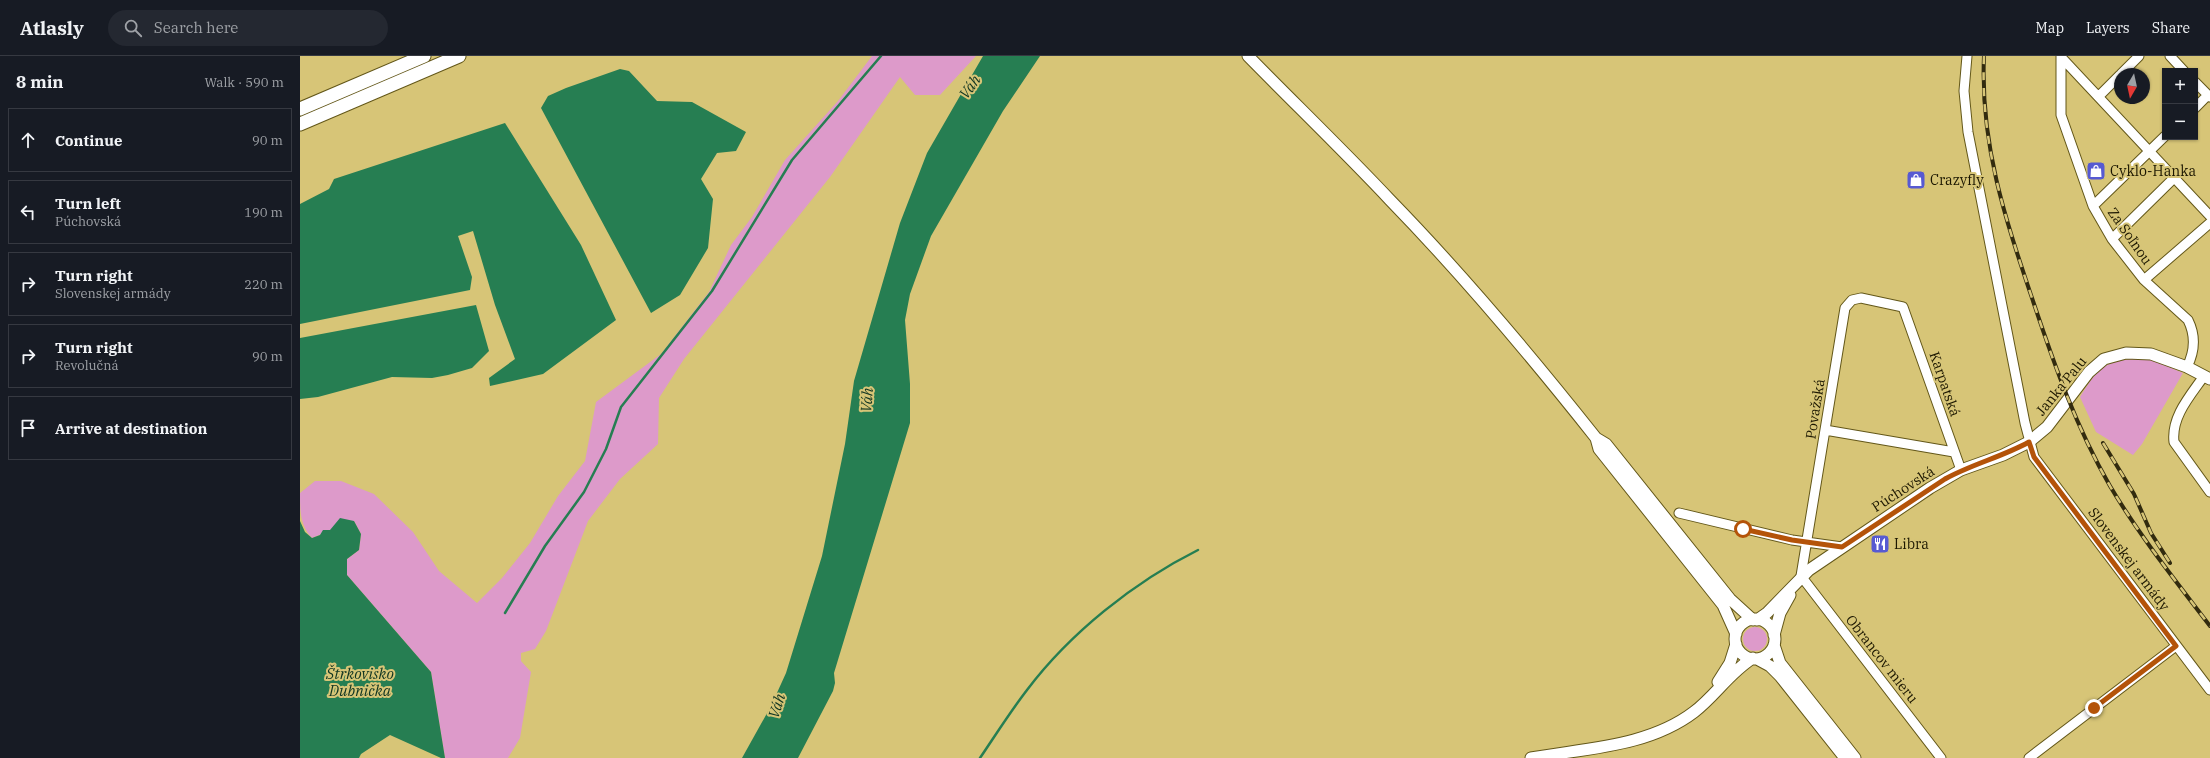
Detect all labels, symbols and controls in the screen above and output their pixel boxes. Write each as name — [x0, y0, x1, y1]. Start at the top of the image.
search box — [108, 10, 388, 46]
text: Atlasly — [20, 16, 84, 40]
icon: search — [122, 17, 144, 39]
text: Search here — [154, 18, 238, 37]
text: Map — [2036, 19, 2064, 37]
text: Layers — [2086, 19, 2130, 37]
text: Share — [2152, 19, 2190, 37]
north arrow — [2114, 68, 2150, 104]
map controls — [2162, 68, 2198, 140]
button: + — [2162, 68, 2198, 104]
water label: Váh — [955, 70, 985, 102]
text: 8 min — [16, 71, 64, 93]
text: Walk · 590 m — [205, 74, 284, 91]
button: − — [2162, 104, 2198, 140]
icon: ahead — [17, 129, 39, 151]
text: Continue — [55, 131, 122, 150]
text: 90 m — [252, 132, 283, 149]
shop icon: Cyklo-Hanka — [2085, 160, 2107, 182]
place label: Cyklo-Hanka — [2110, 162, 2196, 180]
shop icon: Crazyfly — [1905, 169, 1927, 191]
place label: Crazyfly — [1930, 171, 1984, 189]
text: Turn left — [55, 194, 121, 213]
icon: left — [17, 201, 39, 223]
text: 190 m — [244, 204, 283, 221]
street label: Za Soľnou — [2104, 204, 2156, 268]
text: Púchovská — [55, 213, 121, 230]
text: Turn right — [55, 266, 133, 285]
icon: right — [17, 273, 39, 295]
text: 220 m — [244, 276, 283, 293]
text: Slovenskej armády — [55, 285, 171, 302]
text: Turn right — [55, 338, 133, 357]
icon: right — [17, 345, 39, 367]
text: 90 m — [252, 348, 283, 365]
street label: Karpatská — [1926, 349, 1965, 419]
street label: Janka Palu — [2032, 352, 2091, 419]
text: Revolučná — [55, 357, 119, 374]
street label: Považská — [1801, 377, 1829, 440]
water label: Váh — [856, 386, 877, 413]
icon: arrive — [17, 417, 39, 439]
text: Arrive at destination — [55, 419, 207, 438]
street label: Púchovská — [1868, 462, 1938, 516]
street label: Slovenskej armády — [2084, 504, 2174, 615]
route start — [1734, 520, 1752, 538]
restaurant icon: Libra — [1869, 533, 1891, 555]
place label: Libra — [1894, 535, 1929, 553]
street label: Obrancov mieru — [1842, 611, 1922, 707]
water label: Štrkovisko Dubnička — [325, 664, 394, 700]
water label: Váh — [764, 690, 790, 721]
route end — [2085, 699, 2103, 717]

